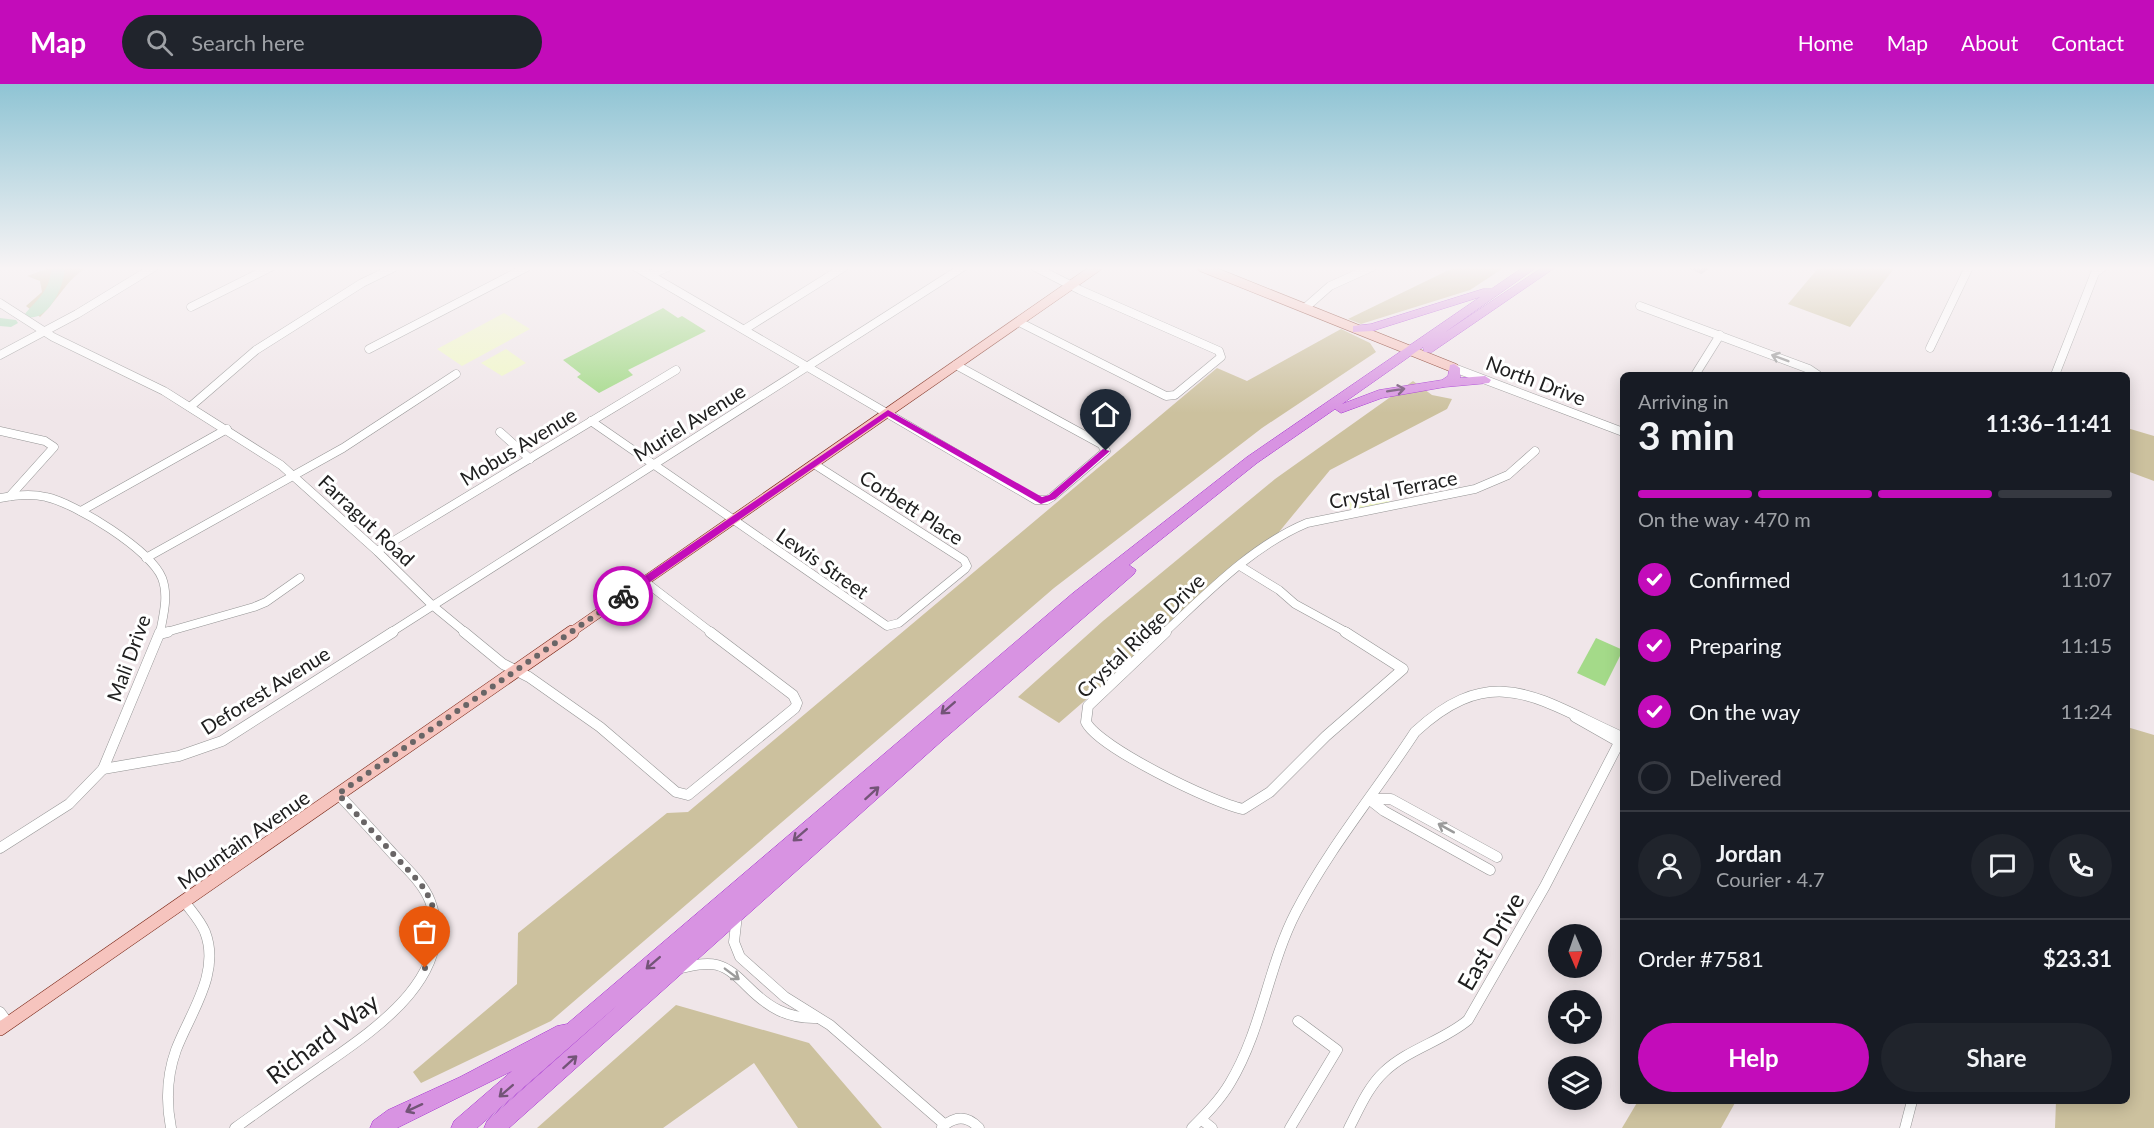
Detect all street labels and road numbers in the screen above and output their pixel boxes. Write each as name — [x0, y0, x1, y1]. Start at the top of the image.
street label: North Drive — [1483, 350, 1589, 410]
street label: Muriel Avenue — [629, 378, 749, 466]
street label: Mobus Avenue — [456, 402, 580, 490]
street label: Corbett Place — [856, 465, 968, 549]
street label: Crystal Terrace — [1327, 465, 1459, 513]
street label: Farragut Road — [314, 469, 420, 571]
street label: Lewis Street — [772, 522, 874, 604]
street label: Crystal Ridge Drive — [1071, 568, 1209, 702]
street label: Mali Drive — [101, 611, 155, 705]
street label: Deforest Avenue — [196, 641, 334, 739]
street label: Mountain Avenue — [172, 785, 314, 893]
street label: East Drive — [1450, 887, 1530, 995]
street label: Richard Way — [260, 986, 384, 1089]

